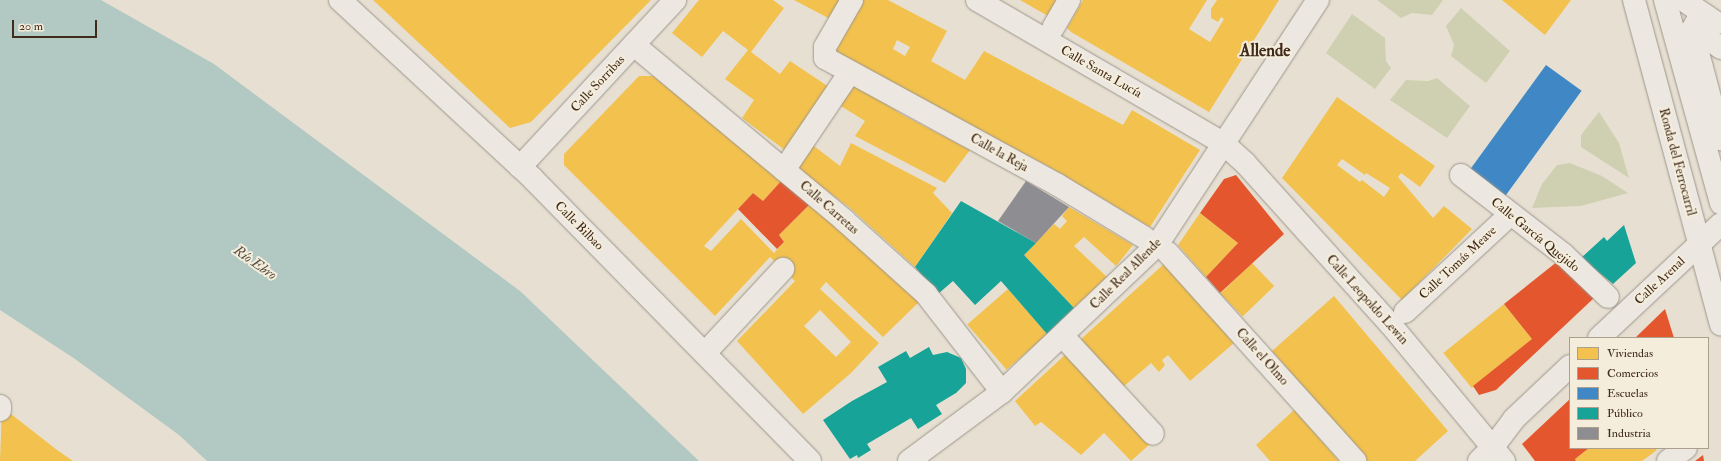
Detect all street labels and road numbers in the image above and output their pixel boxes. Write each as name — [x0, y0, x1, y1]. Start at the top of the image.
street label: Calle Santa Lucía — [1058, 42, 1144, 102]
street label: Calle Sorribas — [568, 52, 628, 116]
street label: Ronda del Ferrocarril — [1655, 107, 1699, 217]
street label: Calle la Reja — [967, 131, 1031, 175]
street label: Calle Carretas — [796, 178, 862, 238]
street label: Calle García Quejido — [1487, 194, 1583, 276]
street label: Calle Bilbao — [551, 198, 607, 254]
street label: Calle Tomás Meave — [1416, 223, 1500, 303]
street label: Calle Real Allende — [1087, 235, 1165, 313]
street label: Calle Leopoldo Lewin — [1323, 252, 1411, 348]
street label: Calle Arenal — [1631, 254, 1689, 308]
street label: Calle el Olmo — [1232, 325, 1292, 389]

